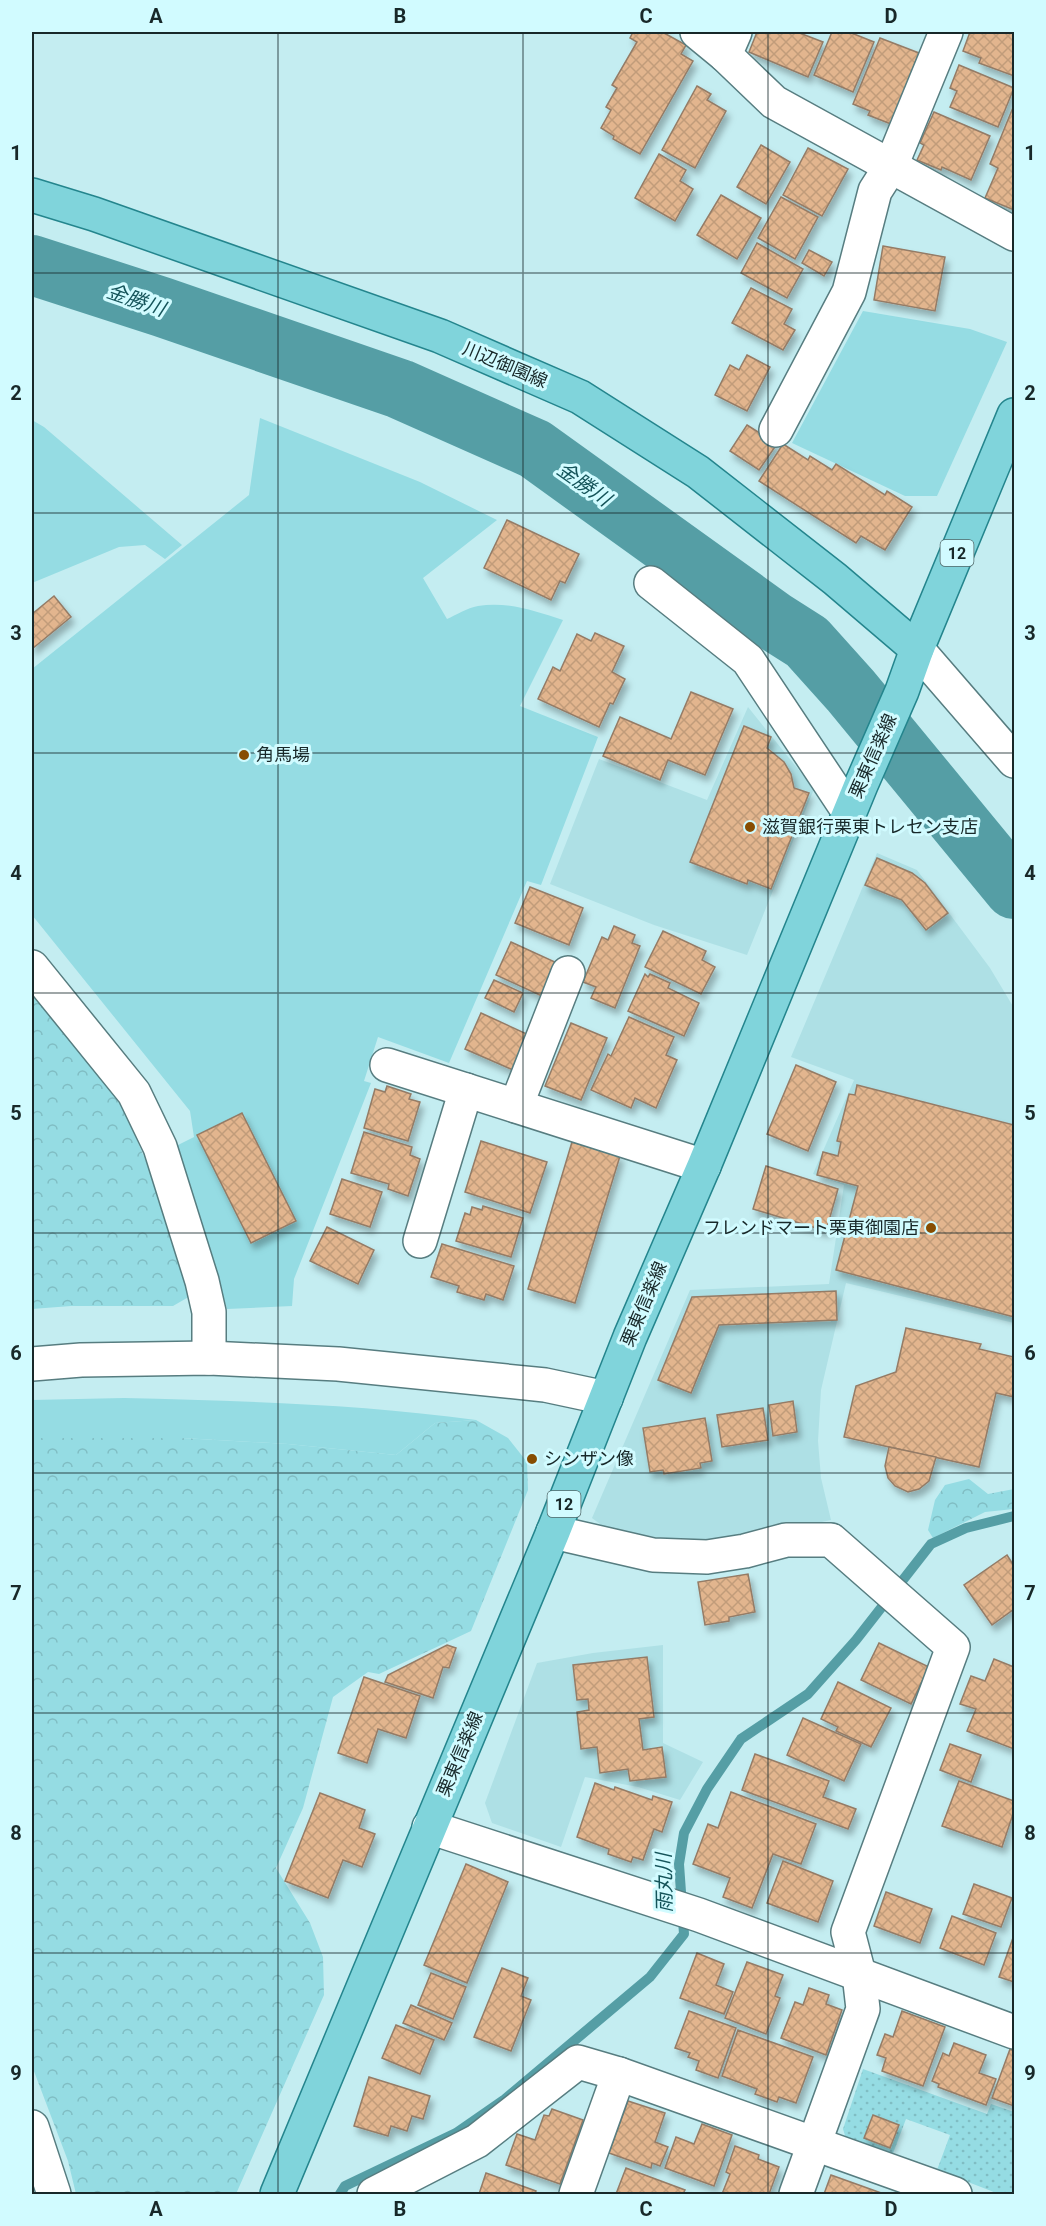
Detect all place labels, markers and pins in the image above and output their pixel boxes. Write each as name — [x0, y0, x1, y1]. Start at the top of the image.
place label: 角馬場 — [256, 744, 310, 765]
marker: 角馬場 — [237, 748, 251, 762]
place label: 滋賀銀行栗東トレセン支店 — [762, 816, 978, 837]
marker: 滋賀銀行栗東トレセン支店 — [743, 820, 757, 834]
place label: フレンドマート栗東御園店 — [703, 1217, 919, 1238]
marker: フレンドマート栗東御園店 — [924, 1221, 938, 1235]
place label: シンザン像 — [544, 1448, 634, 1469]
marker: シンザン像 — [525, 1452, 539, 1466]

